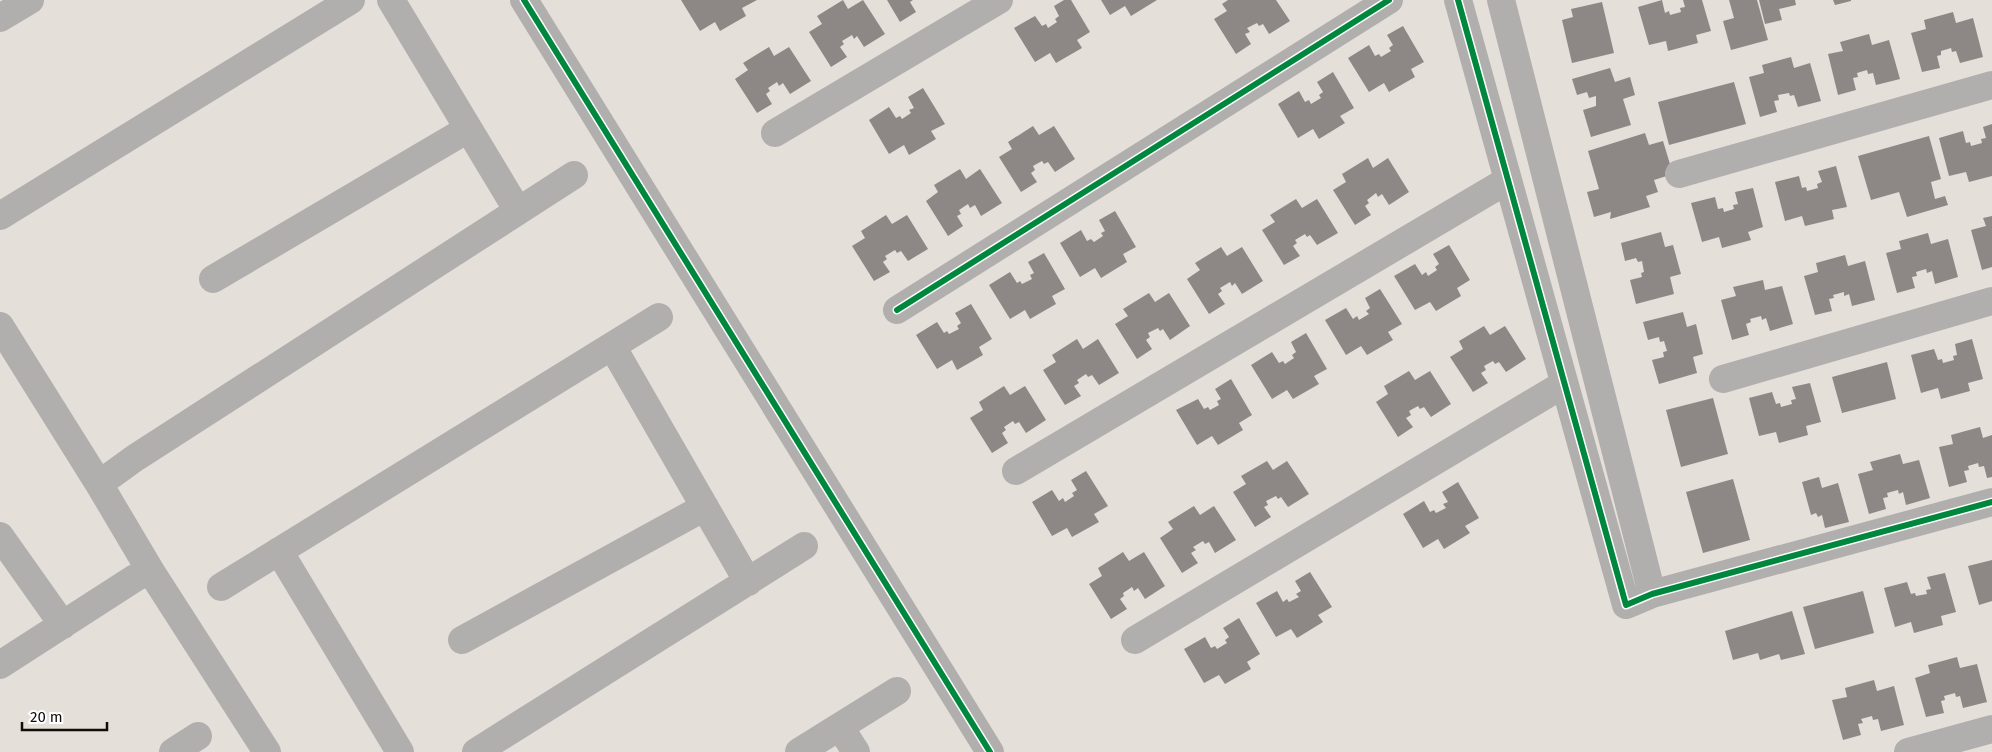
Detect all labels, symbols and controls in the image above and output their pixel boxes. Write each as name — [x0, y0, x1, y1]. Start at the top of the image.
scale bar — [22, 700, 108, 732]
text: 20 m — [30, 708, 63, 726]

